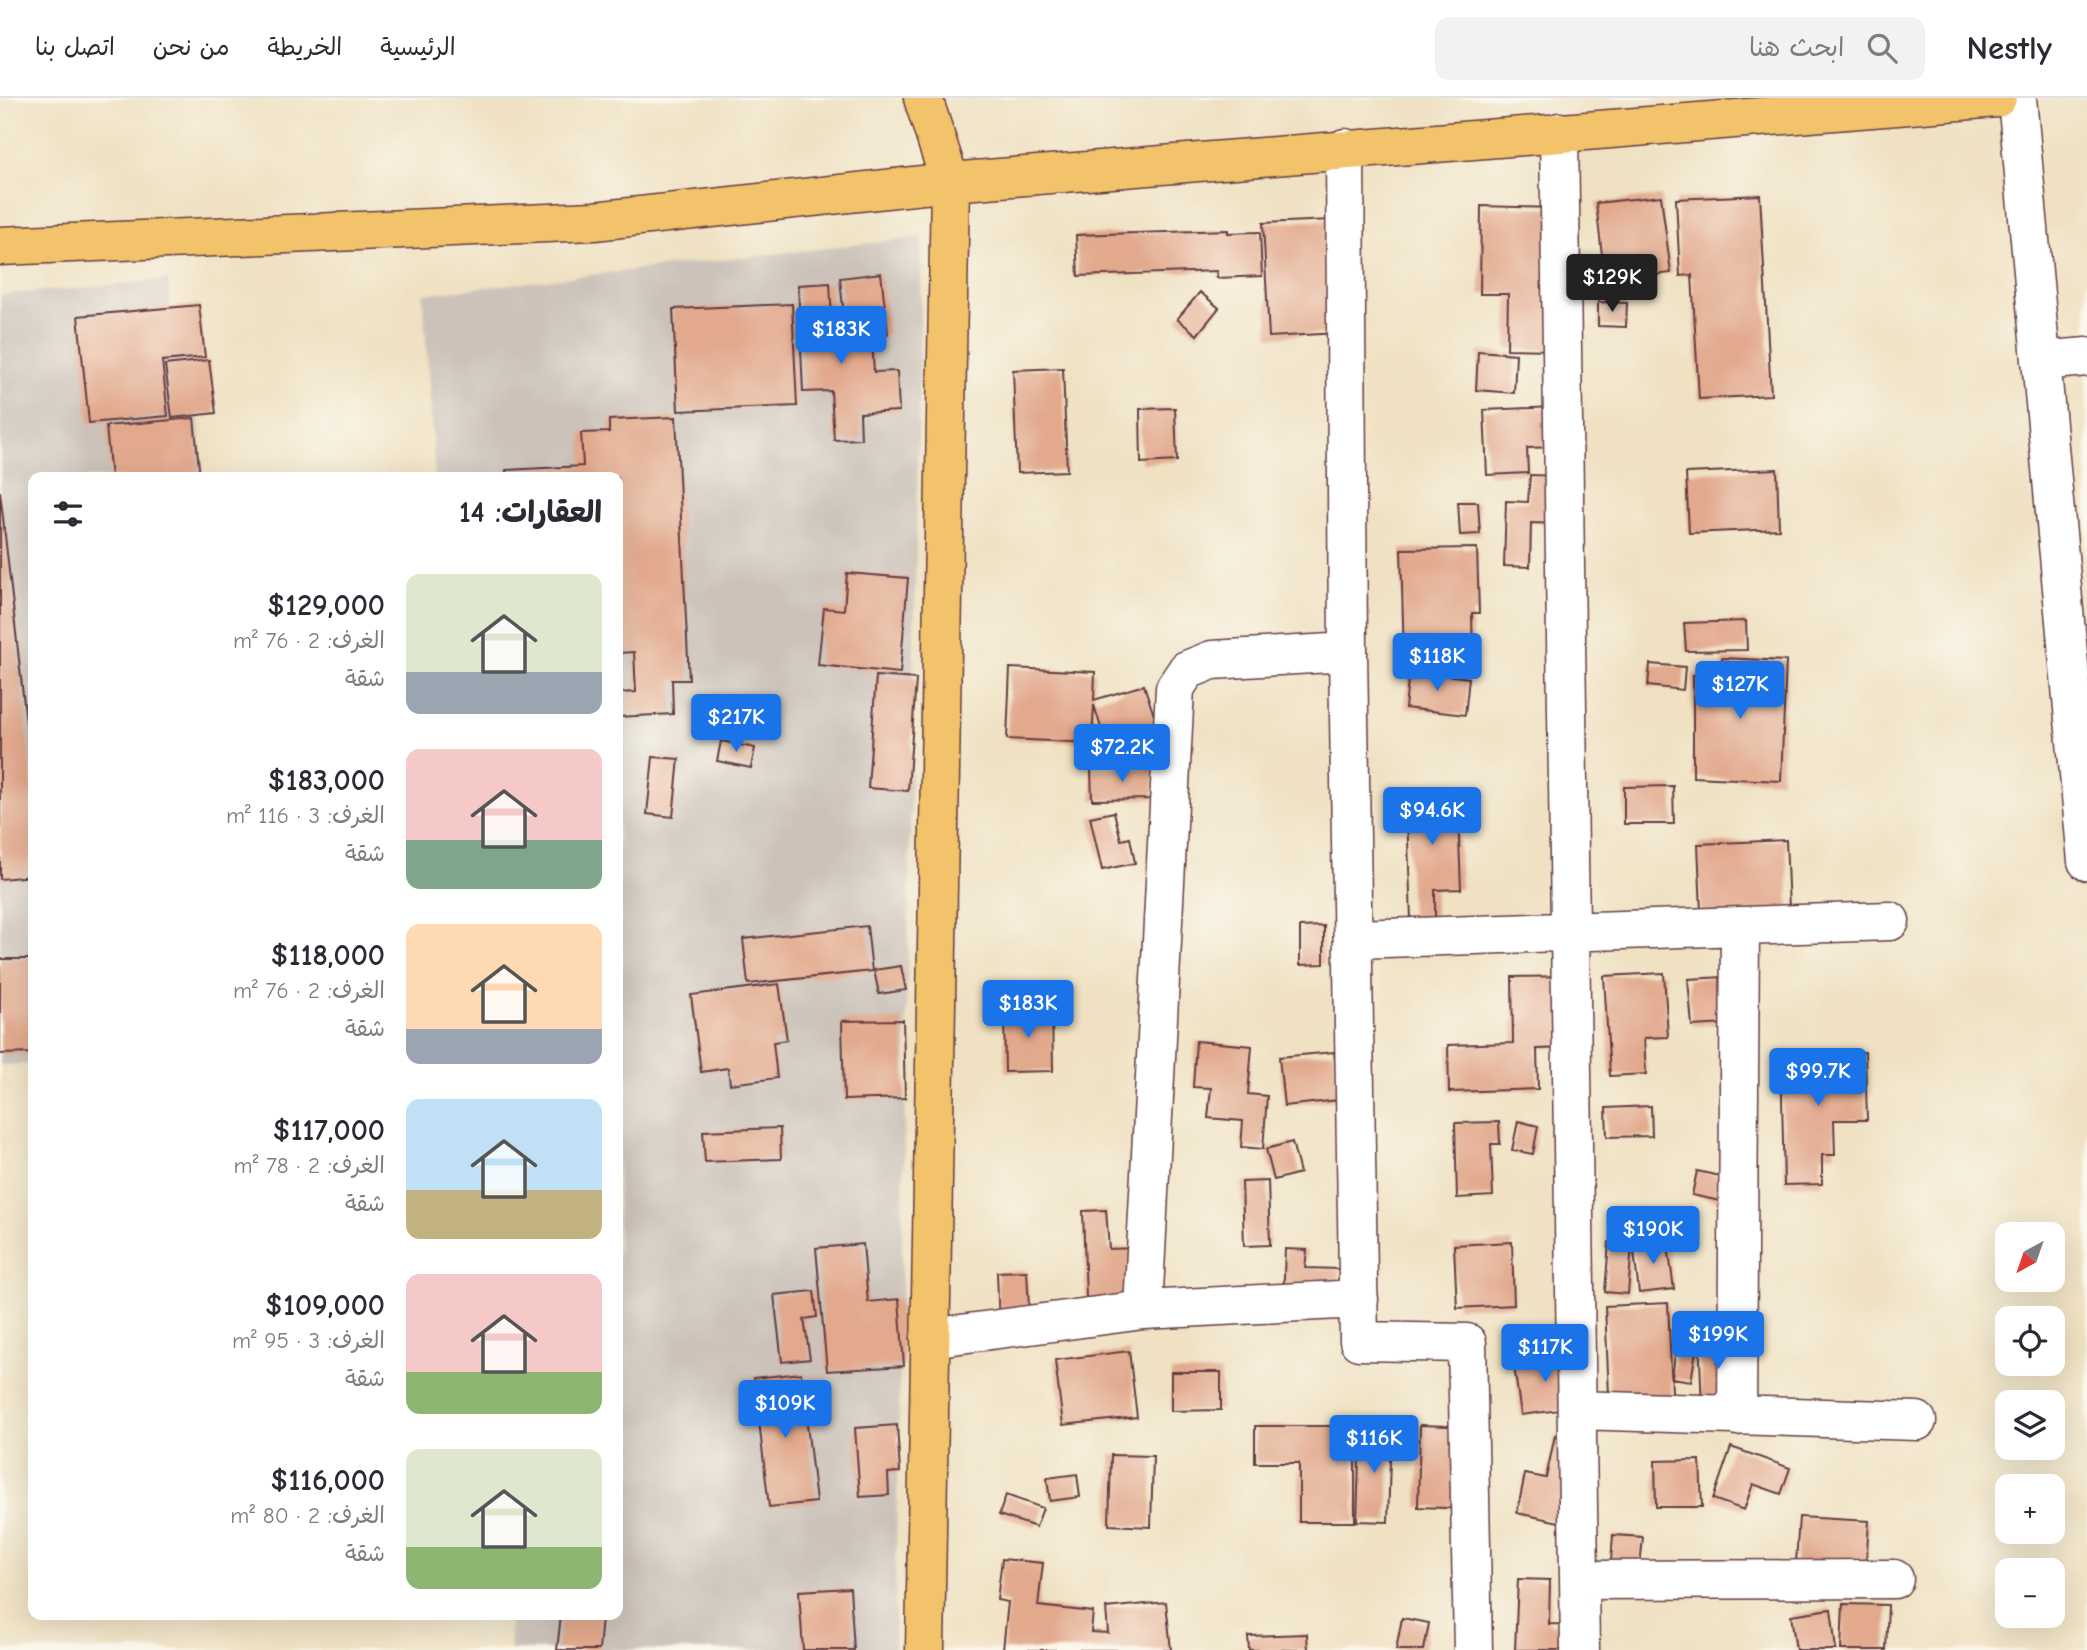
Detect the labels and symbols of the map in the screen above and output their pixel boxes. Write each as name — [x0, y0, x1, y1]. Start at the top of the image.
pin: $129K — [1563, 254, 1661, 314]
pin: $183K — [792, 306, 890, 366]
pin: $118K — [1388, 634, 1486, 693]
pin: $127K — [1691, 662, 1789, 721]
pin: $217K — [687, 694, 785, 754]
pin: $72.2K — [1065, 724, 1179, 784]
pin: $94.6K — [1375, 788, 1489, 847]
pin: $183K — [979, 981, 1077, 1040]
pin: $99.7K — [1761, 1048, 1875, 1108]
pin: $190K — [1604, 1206, 1702, 1266]
north arrow — [1995, 1222, 2065, 1292]
pin: $199K — [1669, 1312, 1767, 1371]
pin: $117K — [1496, 1324, 1594, 1384]
pin: $109K — [736, 1380, 834, 1440]
pin: $116K — [1325, 1416, 1423, 1475]

